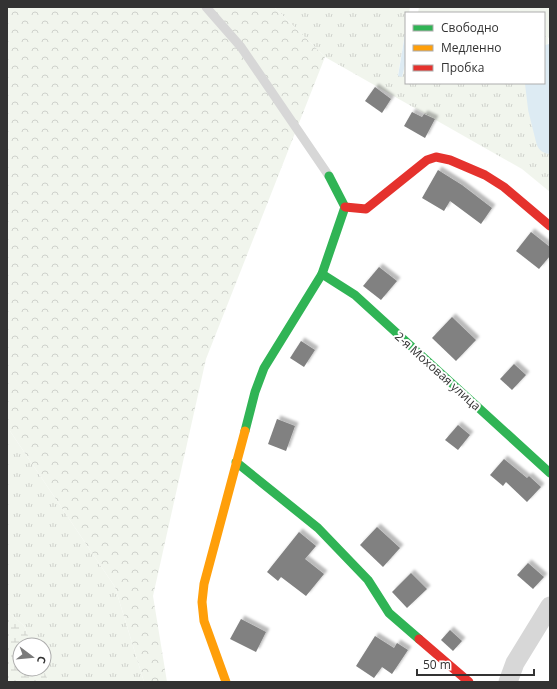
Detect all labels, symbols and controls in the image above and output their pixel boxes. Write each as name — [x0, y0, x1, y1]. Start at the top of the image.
legend — [405, 12, 545, 84]
text: Свободно — [441, 19, 499, 36]
text: Медленно — [441, 39, 501, 56]
text: Пробка — [441, 59, 484, 76]
street label: 2-я Моховая улица — [391, 328, 485, 414]
north arrow — [12, 637, 52, 677]
scale bar — [417, 651, 534, 677]
text: С — [34, 654, 50, 665]
text: 50 m — [423, 656, 451, 673]

